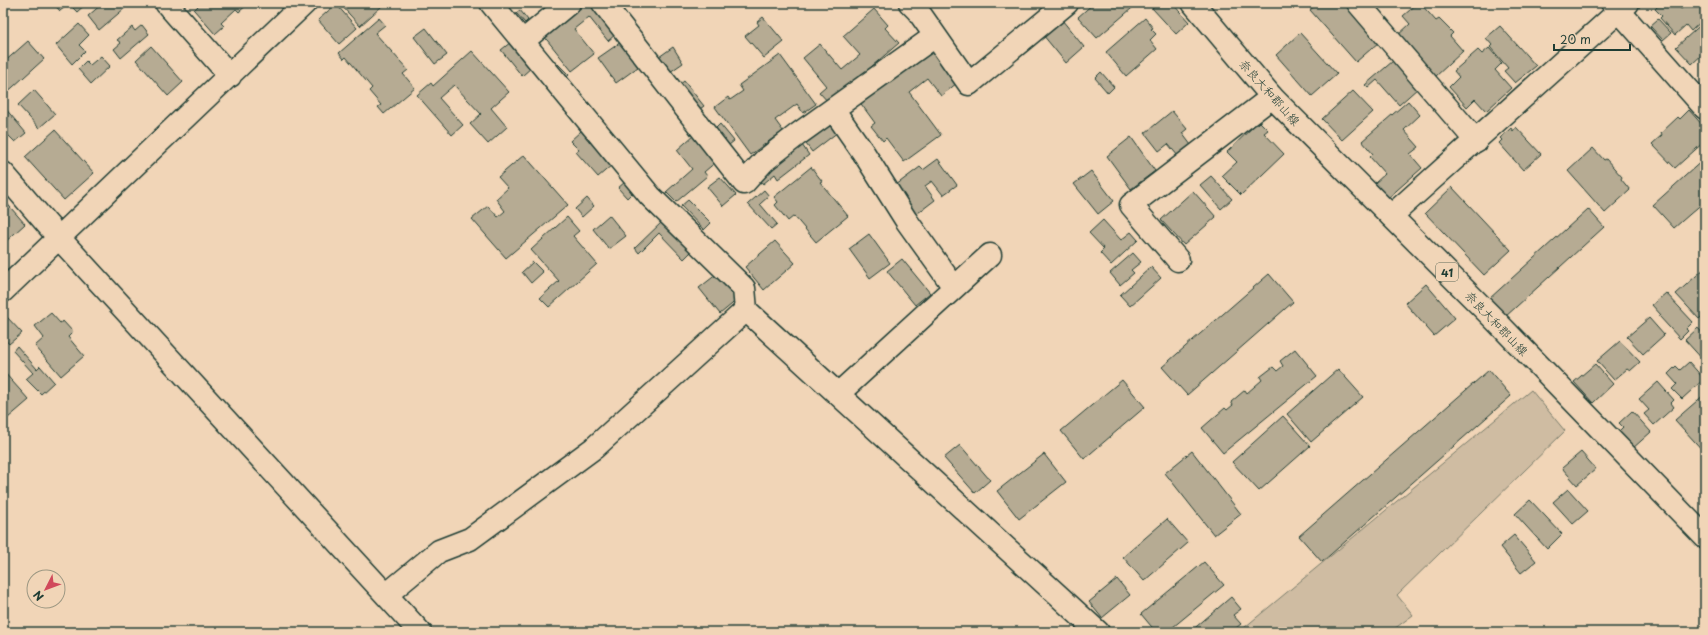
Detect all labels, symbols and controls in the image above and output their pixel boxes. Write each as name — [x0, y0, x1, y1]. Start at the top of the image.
scale bar — [1554, 26, 1630, 52]
text: 20 m — [1560, 30, 1591, 48]
street label: 奈良大和郡山線 — [1235, 55, 1305, 129]
road number: 41 — [1436, 263, 1458, 281]
street label: 奈良大和郡山線 — [1461, 287, 1533, 359]
north arrow — [26, 569, 66, 609]
text: N — [29, 587, 47, 605]

